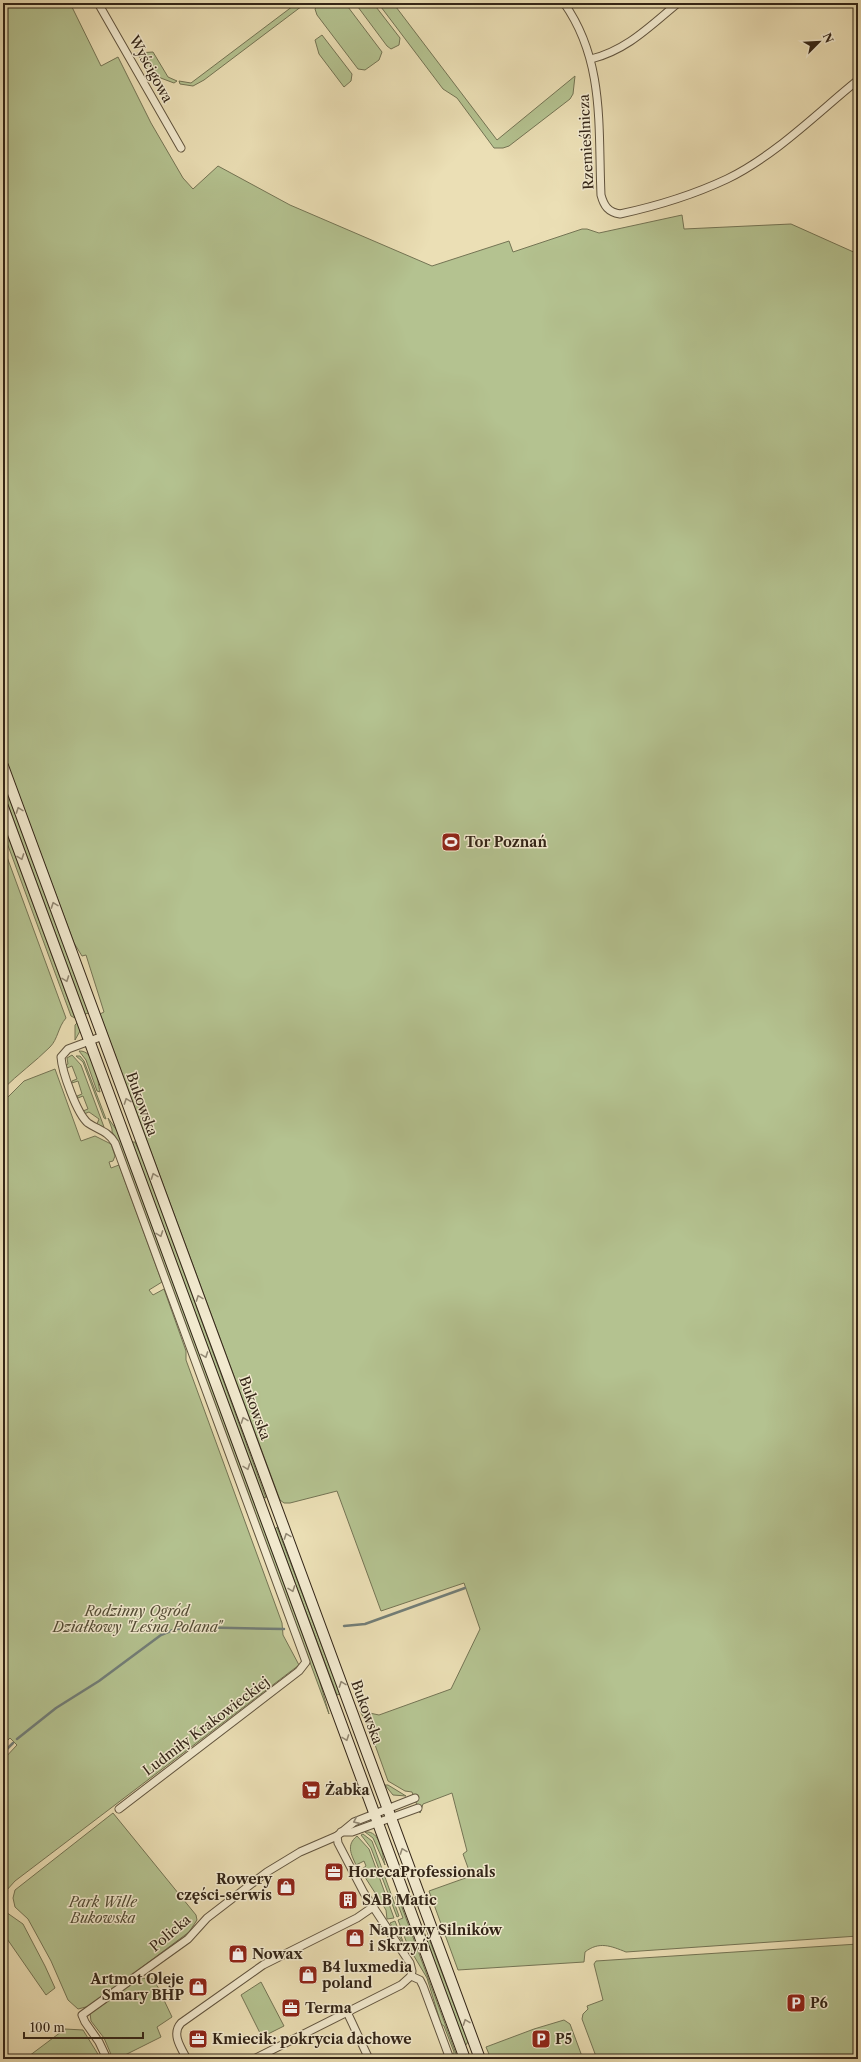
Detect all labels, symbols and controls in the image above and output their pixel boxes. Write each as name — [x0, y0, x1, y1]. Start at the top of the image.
north arrow — [799, 22, 839, 62]
street label: Wyścigowa — [125, 31, 177, 106]
text: N — [820, 31, 837, 46]
street label: Rzemieślnicza — [574, 93, 597, 190]
one-way arrow — [16, 807, 24, 814]
sports icon: Tor Poznań — [440, 831, 462, 853]
place label: Tor Poznań — [465, 833, 547, 851]
one-way arrow — [17, 854, 25, 861]
one-way arrow — [51, 902, 59, 909]
one-way arrow — [62, 976, 70, 983]
street label: Bukowska — [122, 1070, 162, 1139]
one-way arrow — [123, 1098, 131, 1105]
one-way arrow — [151, 1173, 159, 1180]
one-way arrow — [156, 1230, 164, 1237]
one-way arrow — [196, 1295, 204, 1302]
one-way arrow — [201, 1352, 209, 1359]
street label: Bukowska — [235, 1374, 275, 1443]
one-way arrow — [241, 1417, 249, 1424]
one-way arrow — [242, 1464, 250, 1471]
one-way arrow — [283, 1532, 292, 1539]
one-way arrow — [287, 1586, 295, 1593]
park label: Rodzinny Ogród Działkowy "Leśna Polana" — [52, 1602, 224, 1636]
street label: Ludmiły Krakowieckiej — [139, 1672, 273, 1780]
street label: Bukowska — [347, 1678, 387, 1747]
one-way arrow — [338, 1680, 346, 1687]
one-way arrow — [342, 1734, 350, 1741]
supermarket icon: Żabka — [300, 1779, 322, 1801]
place label: Żabka — [325, 1781, 370, 1799]
one-way arrow — [353, 1816, 360, 1824]
one-way arrow — [400, 1847, 408, 1854]
office icon: HorecaProfessionals — [323, 1861, 345, 1883]
place label: HorecaProfessionals — [348, 1863, 495, 1881]
place label: Rowery części-serwis — [176, 1870, 272, 1904]
shop icon: Rowery części-serwis — [275, 1876, 297, 1898]
building icon: SAB Matic — [337, 1889, 359, 1911]
place label: SAB Matic — [362, 1891, 437, 1909]
park label: Park Wille Bukowska — [68, 1893, 138, 1927]
street label: Policka — [146, 1910, 195, 1955]
place label: Naprawy Silników i Skrzyń — [369, 1921, 503, 1955]
shop icon: Naprawy Silników i Skrzyń — [344, 1927, 366, 1949]
shop icon: Nowax — [227, 1943, 249, 1965]
place label: Nowax — [252, 1945, 304, 1963]
place label: B4 luxmedia poland — [322, 1958, 413, 1992]
shop icon: B4 luxmedia poland — [297, 1964, 319, 1986]
place label: Artmot Oleje Smary BHP — [90, 1970, 184, 2004]
shop icon: Artmot Oleje Smary BHP — [187, 1976, 209, 1998]
parking icon: P6 — [785, 1992, 807, 2014]
place label: P6 — [810, 1994, 828, 2012]
office icon: Terma — [280, 1997, 302, 2019]
place label: Terma — [305, 1999, 353, 2017]
scale bar — [24, 2014, 143, 2040]
one-way arrow — [463, 2019, 471, 2026]
text: 100 m — [30, 2020, 65, 2035]
office icon: Kmiecik: pokrycia dachowe — [187, 2028, 209, 2050]
parking icon: P5 — [530, 2028, 552, 2050]
place label: Kmiecik: pokrycia dachowe — [212, 2030, 412, 2048]
place label: P5 — [555, 2030, 573, 2048]

